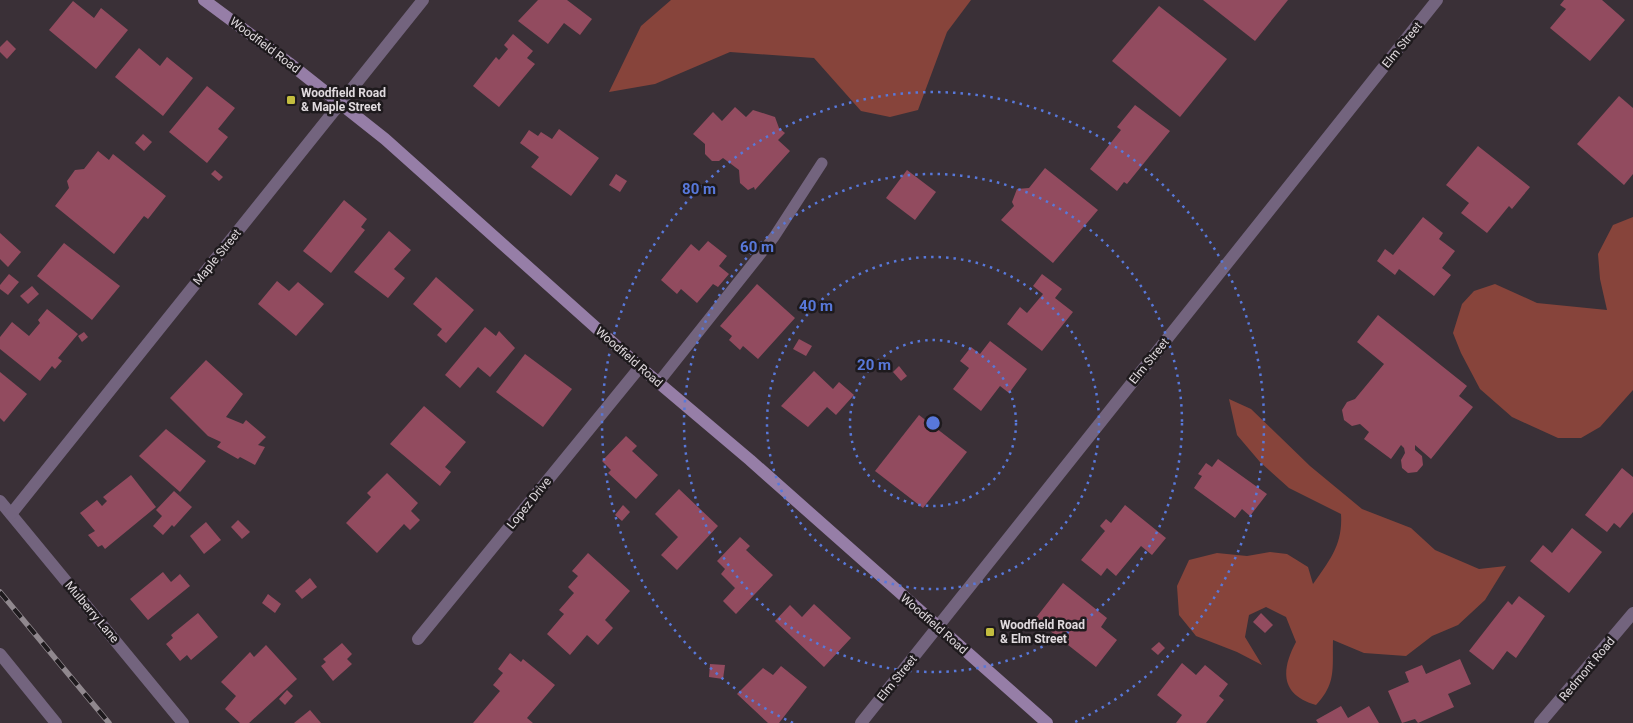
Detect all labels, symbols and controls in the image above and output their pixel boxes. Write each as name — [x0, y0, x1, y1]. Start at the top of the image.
street label: Woodfield Road — [227, 14, 303, 76]
street label: Elm Street — [1379, 19, 1425, 71]
place label: Woodfield Road & Maple Street — [301, 86, 386, 114]
marker: Woodfield Road & Maple Street — [285, 94, 297, 106]
text: 80 m — [682, 180, 716, 198]
street label: Maple Street — [190, 226, 244, 288]
text: 60 m — [740, 238, 774, 256]
text: 40 m — [799, 297, 833, 315]
street label: Woodfield Road — [593, 324, 665, 390]
street label: Elm Street — [1126, 335, 1172, 387]
text: 20 m — [857, 356, 891, 374]
centre of rings — [924, 414, 942, 432]
street label: Lopez Drive — [504, 474, 554, 532]
street label: Mulberry Lane — [62, 578, 122, 646]
street label: Woodfield Road — [898, 591, 970, 657]
place label: Woodfield Road & Elm Street — [1000, 618, 1085, 646]
marker: Woodfield Road & Elm Street — [984, 626, 996, 638]
street label: Redmont Road — [1556, 634, 1618, 704]
street label: Elm Street — [874, 652, 920, 704]

